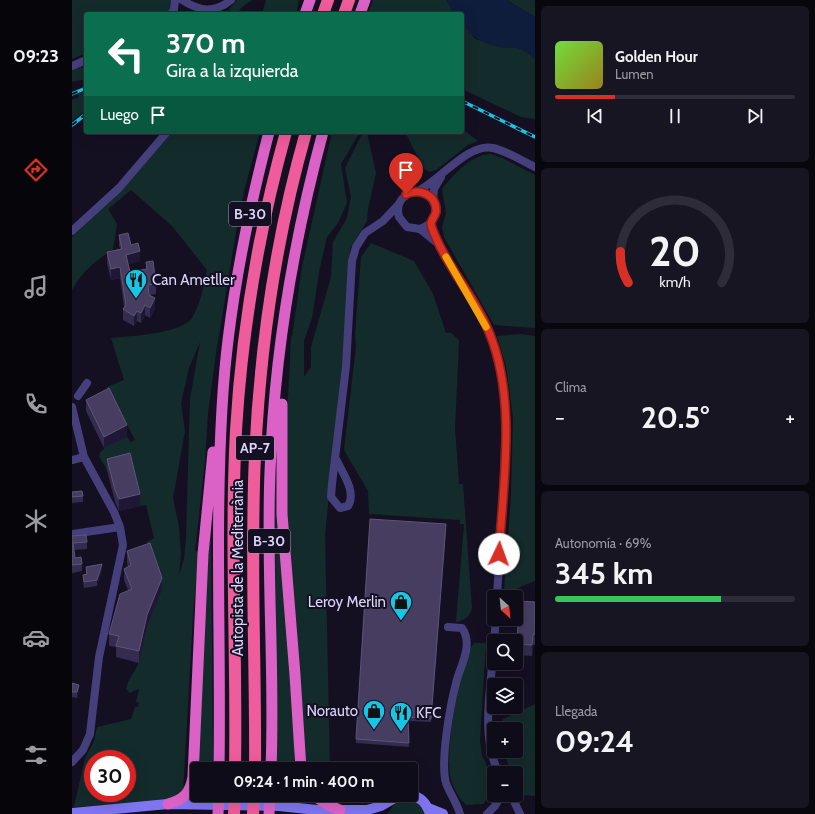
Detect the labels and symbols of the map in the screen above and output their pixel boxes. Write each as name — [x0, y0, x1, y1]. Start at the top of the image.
pin — [389, 153, 423, 194]
road number: B-30 — [229, 202, 271, 226]
restaurant icon: Can Ametller — [123, 267, 149, 300]
place label: Can Ametller — [152, 271, 235, 289]
road number: AP-7 — [236, 436, 274, 460]
street label: Autopista de la Mediterrània — [229, 479, 247, 656]
road number: B-30 — [248, 529, 290, 553]
position arrow — [478, 533, 520, 575]
shop icon: Leroy Merlin — [388, 589, 414, 622]
north arrow — [487, 590, 523, 626]
place label: Leroy Merlin — [308, 593, 386, 611]
shop icon: Norauto — [361, 698, 387, 731]
restaurant icon: KFC — [388, 700, 414, 733]
place label: Norauto — [306, 702, 358, 720]
place label: KFC — [416, 704, 441, 722]
speed limit sign: 30 — [84, 750, 136, 802]

